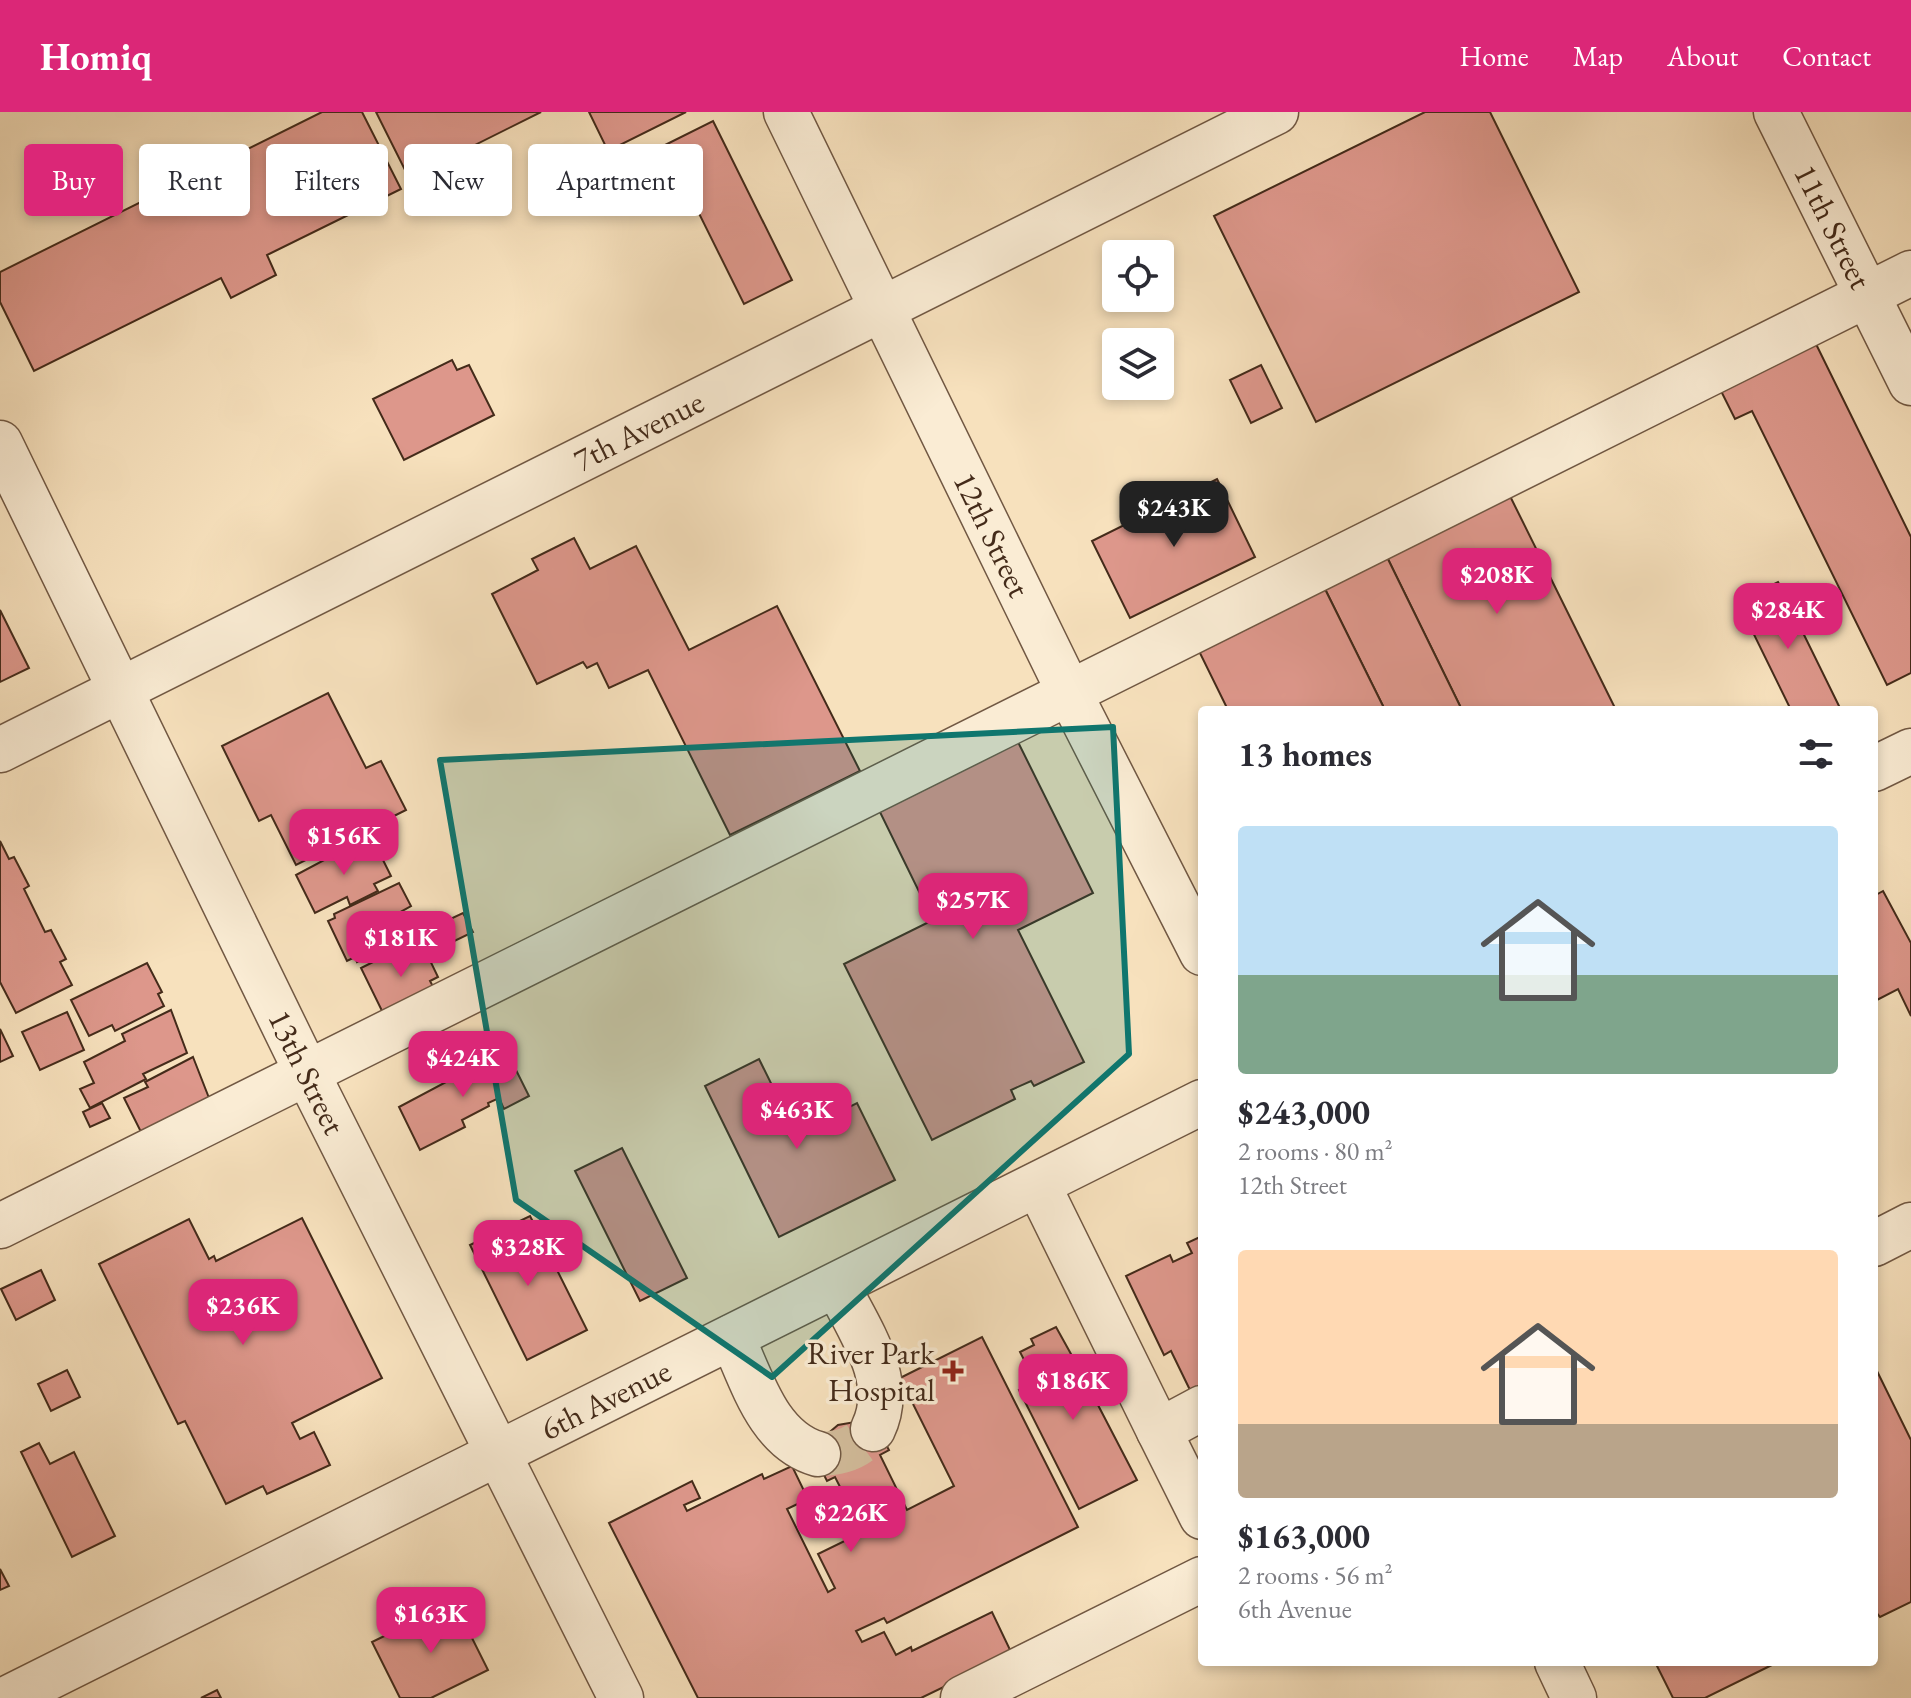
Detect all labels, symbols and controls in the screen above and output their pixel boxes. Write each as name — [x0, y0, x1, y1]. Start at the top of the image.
text: Homiq — [40, 32, 152, 81]
text: Home — [1459, 38, 1529, 74]
text: Map — [1573, 38, 1623, 74]
text: About — [1667, 38, 1738, 74]
text: Contact — [1782, 38, 1871, 74]
chip: Buy — [24, 144, 123, 216]
chip: Rent — [139, 144, 250, 216]
chip: Filters — [266, 144, 388, 216]
chip: New — [404, 144, 512, 216]
chip: Apartment — [528, 144, 703, 216]
street label: 11th Street — [1784, 157, 1882, 296]
map controls — [1102, 240, 1174, 400]
button: locate — [1102, 240, 1174, 312]
button: layers — [1102, 328, 1174, 400]
street label: 7th Avenue — [567, 381, 711, 481]
street label: 12th Street — [944, 465, 1040, 604]
pin: $243K — [1118, 481, 1230, 549]
text: $243K — [1137, 490, 1211, 524]
pin: $208K — [1441, 548, 1553, 616]
text: $208K — [1460, 557, 1534, 591]
pin: $284K — [1732, 583, 1844, 651]
text: $284K — [1751, 592, 1825, 626]
text: 13 homes — [1238, 732, 1372, 776]
icon: filters — [1794, 732, 1838, 776]
pin: $156K — [288, 809, 400, 877]
text: $156K — [307, 818, 381, 852]
pin: $257K — [917, 873, 1029, 941]
icon: home — [1466, 878, 1610, 1022]
text: $257K — [936, 882, 1010, 916]
pin: $181K — [345, 911, 457, 979]
text: $181K — [364, 920, 438, 954]
street label: 13th Street — [258, 1003, 355, 1142]
pin: $424K — [407, 1031, 519, 1099]
text: $424K — [426, 1040, 500, 1074]
pin: $463K — [741, 1083, 853, 1151]
text: $243,000 — [1238, 1090, 1370, 1134]
text: $463K — [760, 1092, 834, 1126]
text: 2 rooms · 80 m² — [1238, 1134, 1393, 1168]
text: 12th Street — [1238, 1168, 1347, 1202]
pin: $328K — [472, 1220, 584, 1288]
text: $328K — [491, 1229, 565, 1263]
pin: $236K — [187, 1279, 299, 1347]
text: $236K — [206, 1288, 280, 1322]
icon: home — [1466, 1302, 1610, 1446]
place label: River Park Hospital — [807, 1332, 936, 1411]
street label: 6th Avenue — [534, 1350, 678, 1450]
pin: $186K — [1017, 1354, 1129, 1422]
marker: River Park Hospital — [942, 1360, 964, 1382]
text: $186K — [1036, 1363, 1110, 1397]
pin: $226K — [795, 1486, 907, 1554]
text: $226K — [814, 1495, 888, 1529]
text: $163,000 — [1238, 1514, 1370, 1558]
text: 2 rooms · 56 m² — [1238, 1558, 1393, 1592]
pin: $163K — [375, 1587, 487, 1655]
text: 6th Avenue — [1238, 1592, 1352, 1626]
text: $163K — [394, 1596, 468, 1630]

